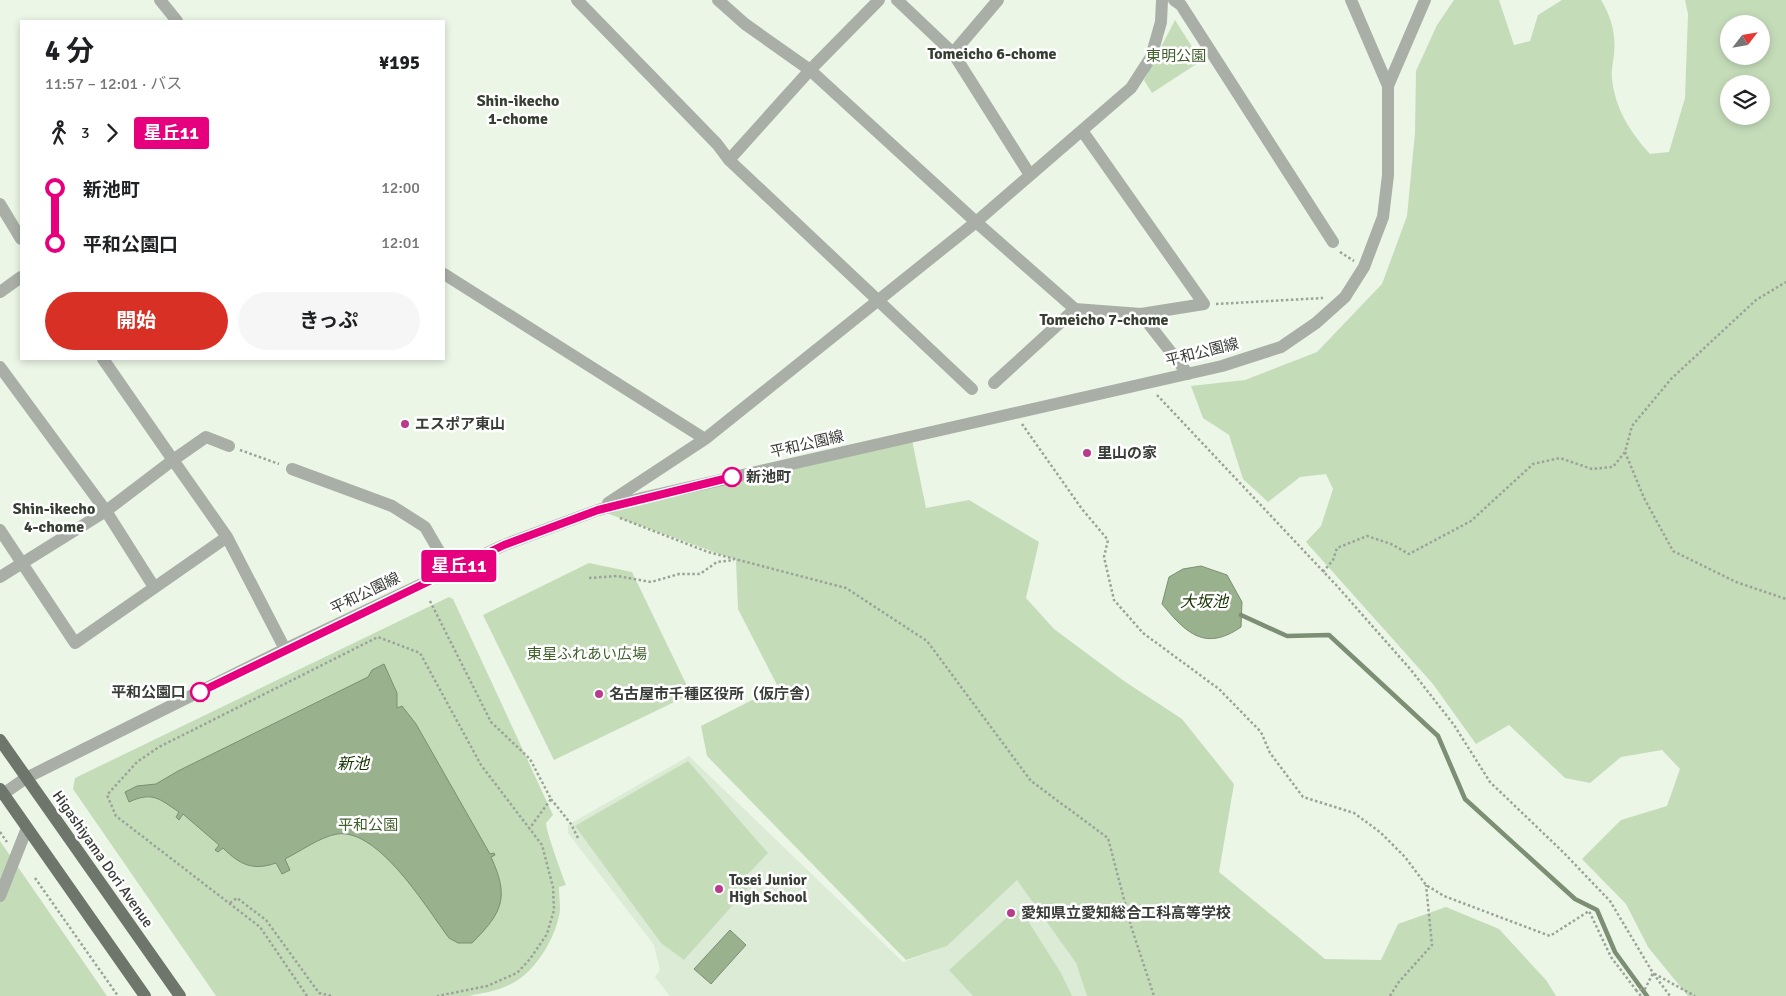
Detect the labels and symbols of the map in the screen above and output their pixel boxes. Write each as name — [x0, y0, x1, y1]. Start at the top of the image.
north arrow — [1720, 15, 1770, 65]
district label: Tomeicho 6-chome — [927, 44, 1057, 64]
park label: 東明公園 — [1146, 47, 1206, 65]
district label: Shin-ikecho 1-chome — [477, 91, 559, 129]
district label: Tomeicho 7-chome — [1039, 310, 1169, 330]
street label: 平和公園線 — [1163, 334, 1241, 370]
place label: エスポア東山 — [415, 415, 505, 433]
marker: エスポア東山 — [399, 418, 411, 430]
street label: 平和公園線 — [768, 427, 846, 461]
place label: 里山の家 — [1097, 444, 1157, 462]
marker: 里山の家 — [1081, 447, 1093, 459]
marker: 新池町 — [722, 467, 742, 487]
place label: 新池町 — [746, 468, 791, 486]
district label: Shin-ikecho 4-chome — [13, 499, 95, 537]
line badge: 星丘11 — [424, 550, 494, 582]
street label: 平和公園線 — [327, 568, 403, 618]
water label: 大坂池 — [1180, 592, 1230, 612]
park label: 東星ふれあい広場 — [527, 645, 647, 663]
marker: 平和公園口 — [190, 682, 210, 702]
place label: 平和公園口 — [111, 683, 186, 701]
place label: 名古屋市千種区役所（仮庁舎） — [609, 685, 819, 703]
marker: 名古屋市千種区役所（仮庁舎） — [593, 688, 605, 700]
water label: 新池 — [337, 754, 371, 774]
street label: Higashiyama Dori Avenue — [49, 787, 157, 931]
park label: 平和公園 — [338, 816, 398, 834]
place label: Tosei Junior High School — [729, 871, 808, 906]
marker: Tosei Junior High School — [713, 883, 725, 895]
place label: 愛知県立愛知総合工科高等学校 — [1021, 904, 1231, 922]
marker: 愛知県立愛知総合工科高等学校 — [1005, 907, 1017, 919]

